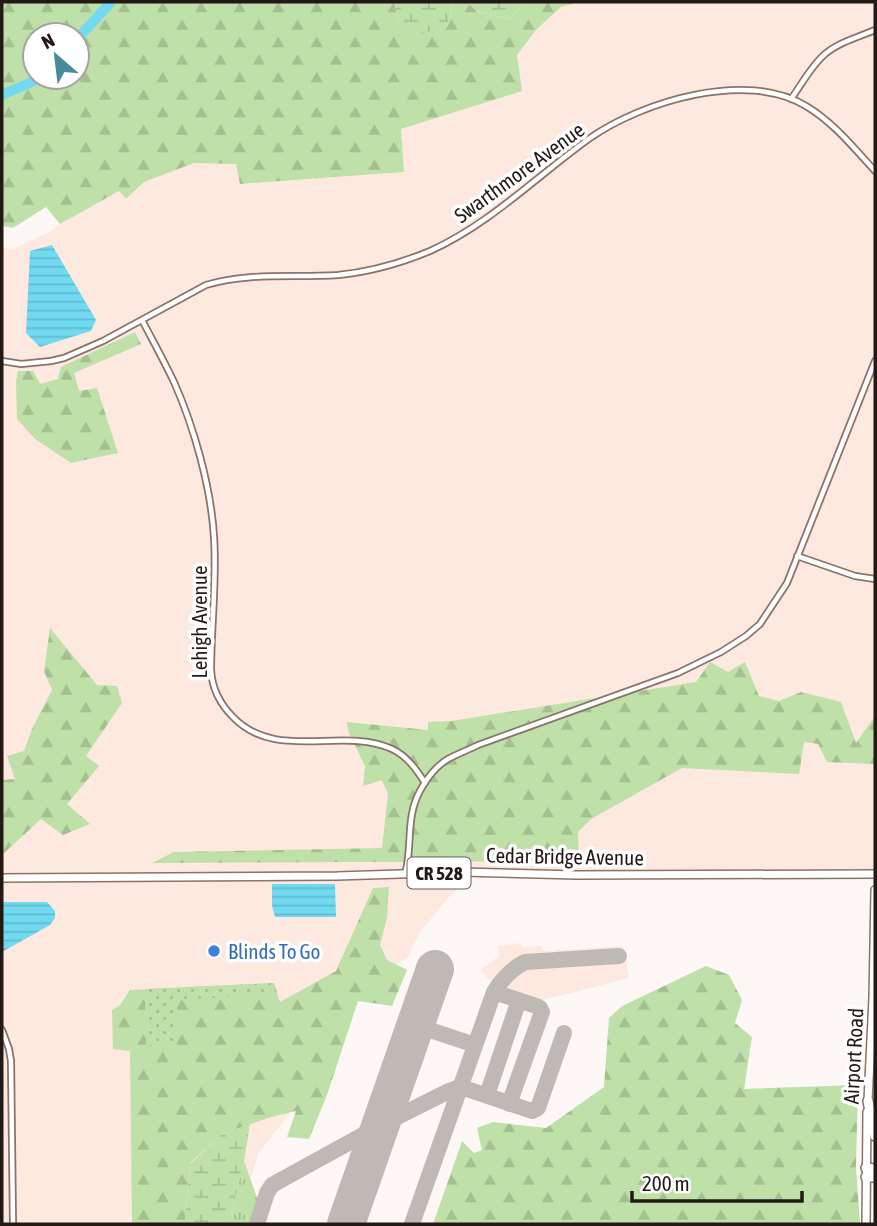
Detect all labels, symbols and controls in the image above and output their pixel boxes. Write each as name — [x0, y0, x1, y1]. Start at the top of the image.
north arrow — [21, 21, 91, 91]
text: N — [38, 29, 58, 53]
street label: Swarthmore Avenue — [449, 117, 589, 227]
street label: Lehigh Avenue — [187, 566, 211, 678]
street label: Cedar Bridge Avenue — [486, 843, 644, 869]
road number: CR 528 — [408, 858, 471, 888]
place label: Blinds To Go — [228, 939, 320, 963]
marker: Blinds To Go — [206, 943, 222, 959]
street label: Airport Road — [839, 1007, 867, 1105]
scale bar — [632, 1160, 802, 1204]
text: 200 m — [642, 1171, 690, 1195]

